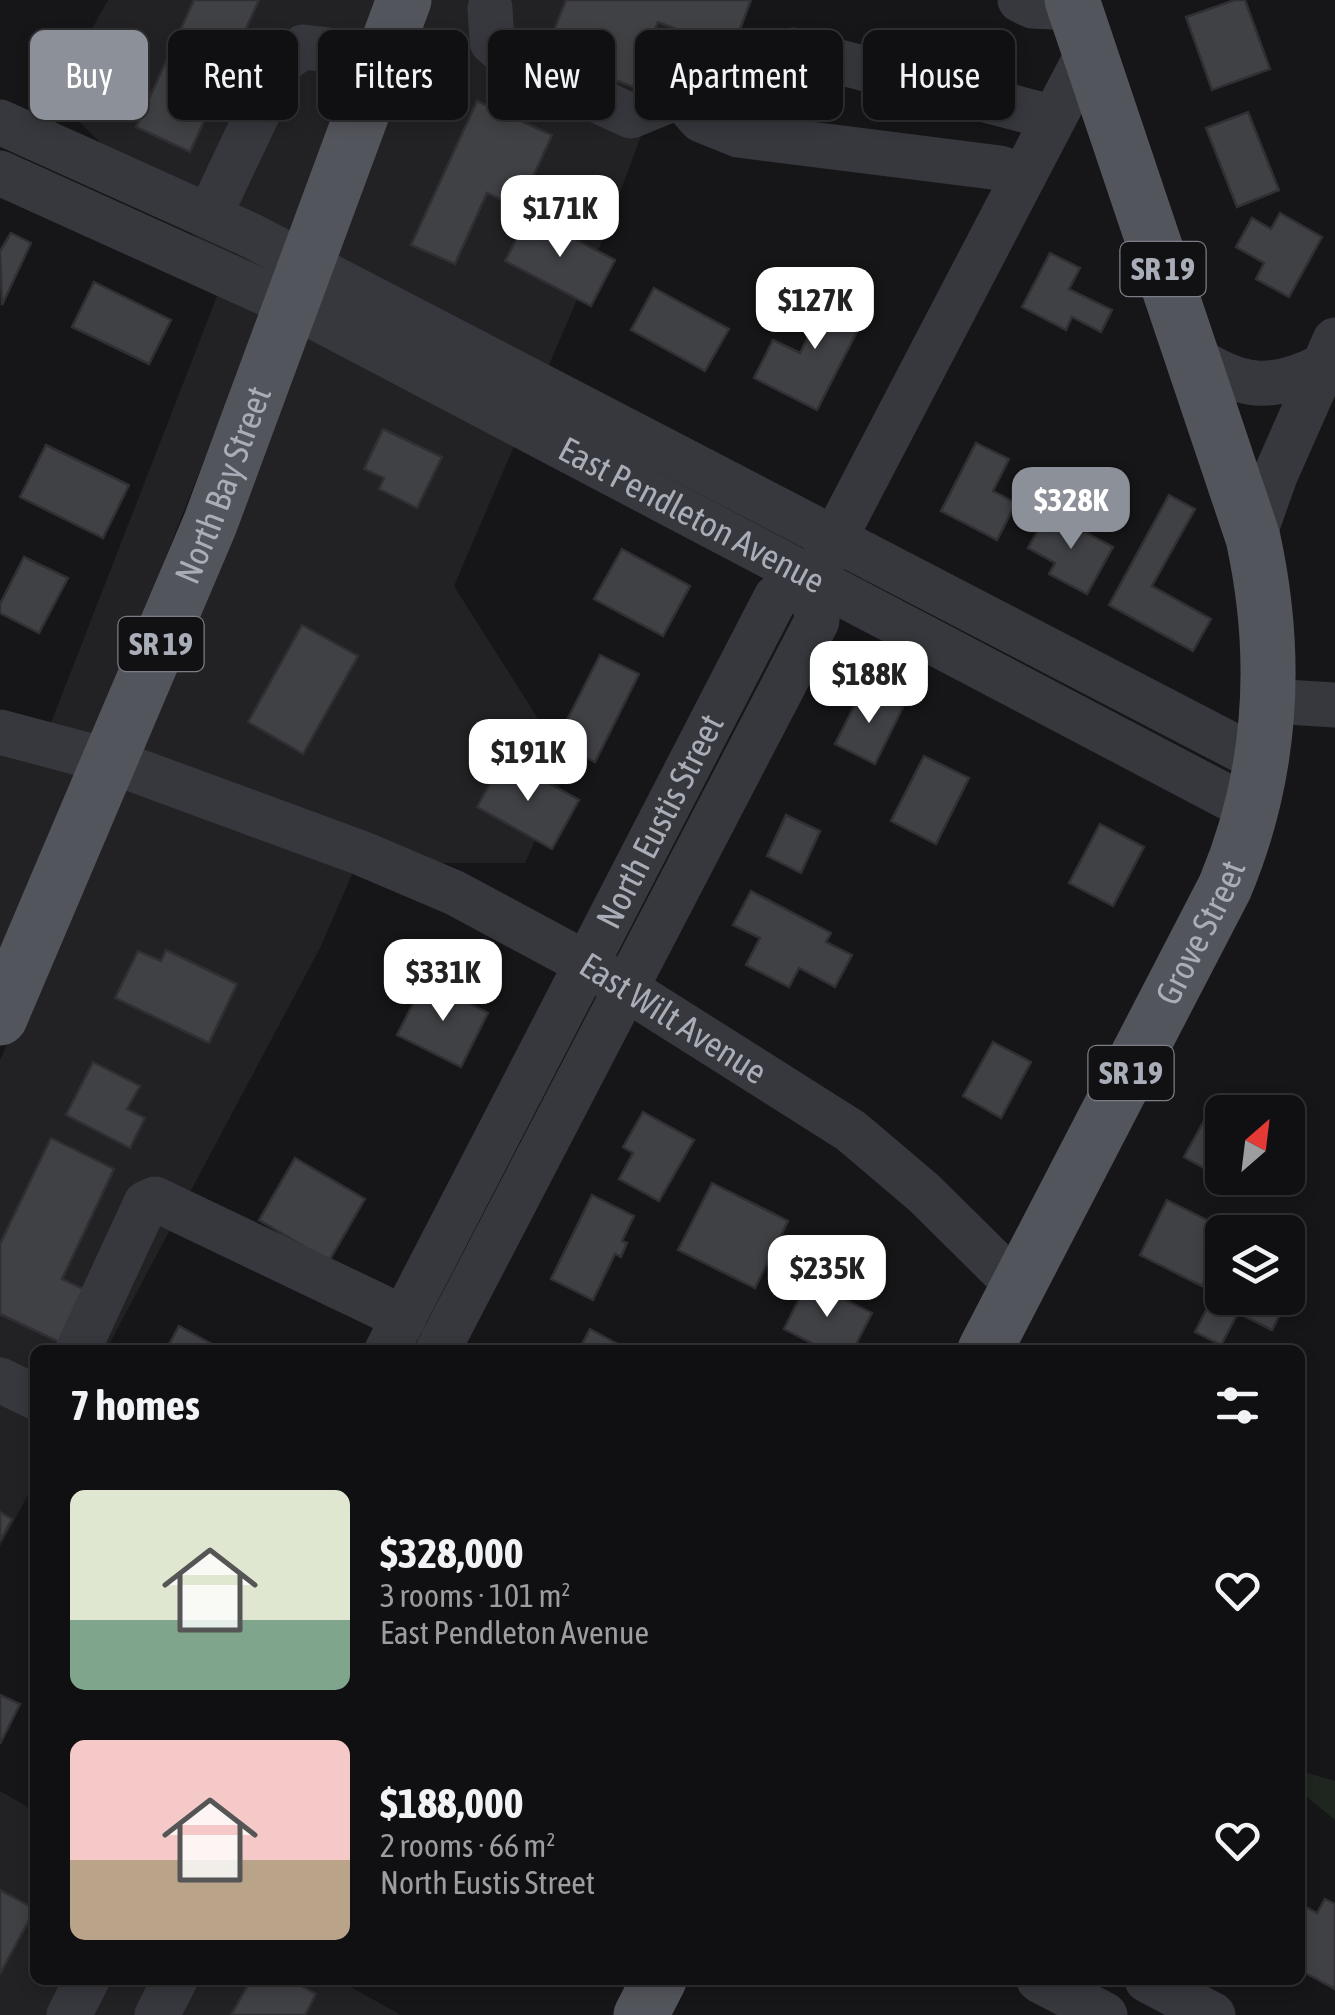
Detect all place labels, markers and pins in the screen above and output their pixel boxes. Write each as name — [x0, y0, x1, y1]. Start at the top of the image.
pin: $171K — [490, 175, 630, 260]
pin: $127K — [745, 267, 885, 352]
pin: $328K — [1001, 467, 1141, 552]
pin: $188K — [799, 641, 939, 726]
pin: $191K — [458, 719, 598, 804]
pin: $331K — [373, 939, 513, 1024]
pin: $235K — [757, 1235, 897, 1320]

